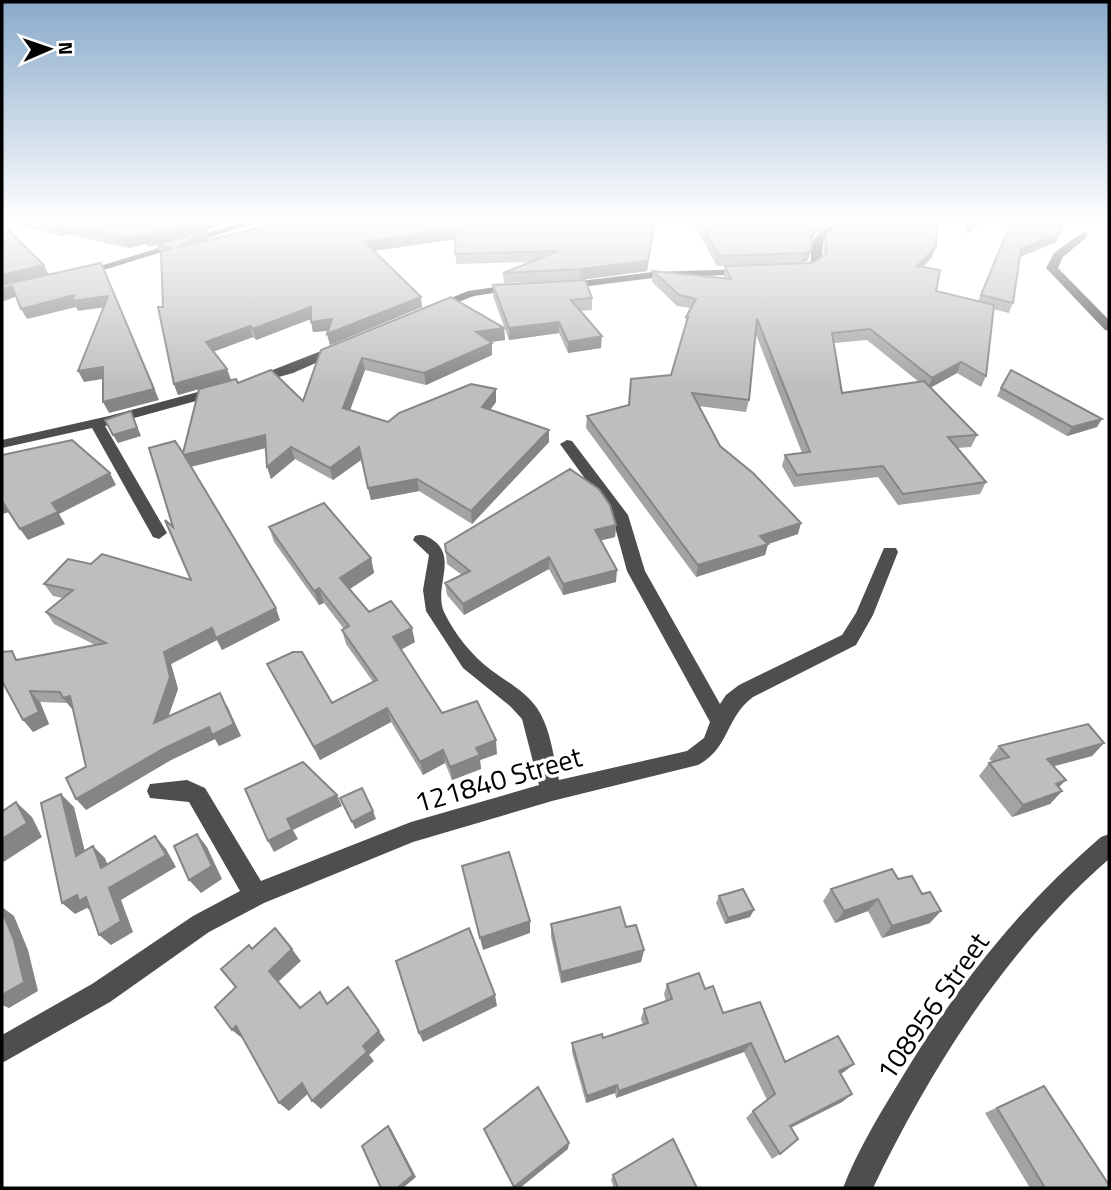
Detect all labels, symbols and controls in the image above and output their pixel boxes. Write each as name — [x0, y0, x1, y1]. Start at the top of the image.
north arrow — [14, 14, 84, 84]
text: N — [52, 41, 81, 55]
street label: 121840 Street — [409, 735, 587, 823]
street label: 108956 Street — [865, 923, 999, 1089]

